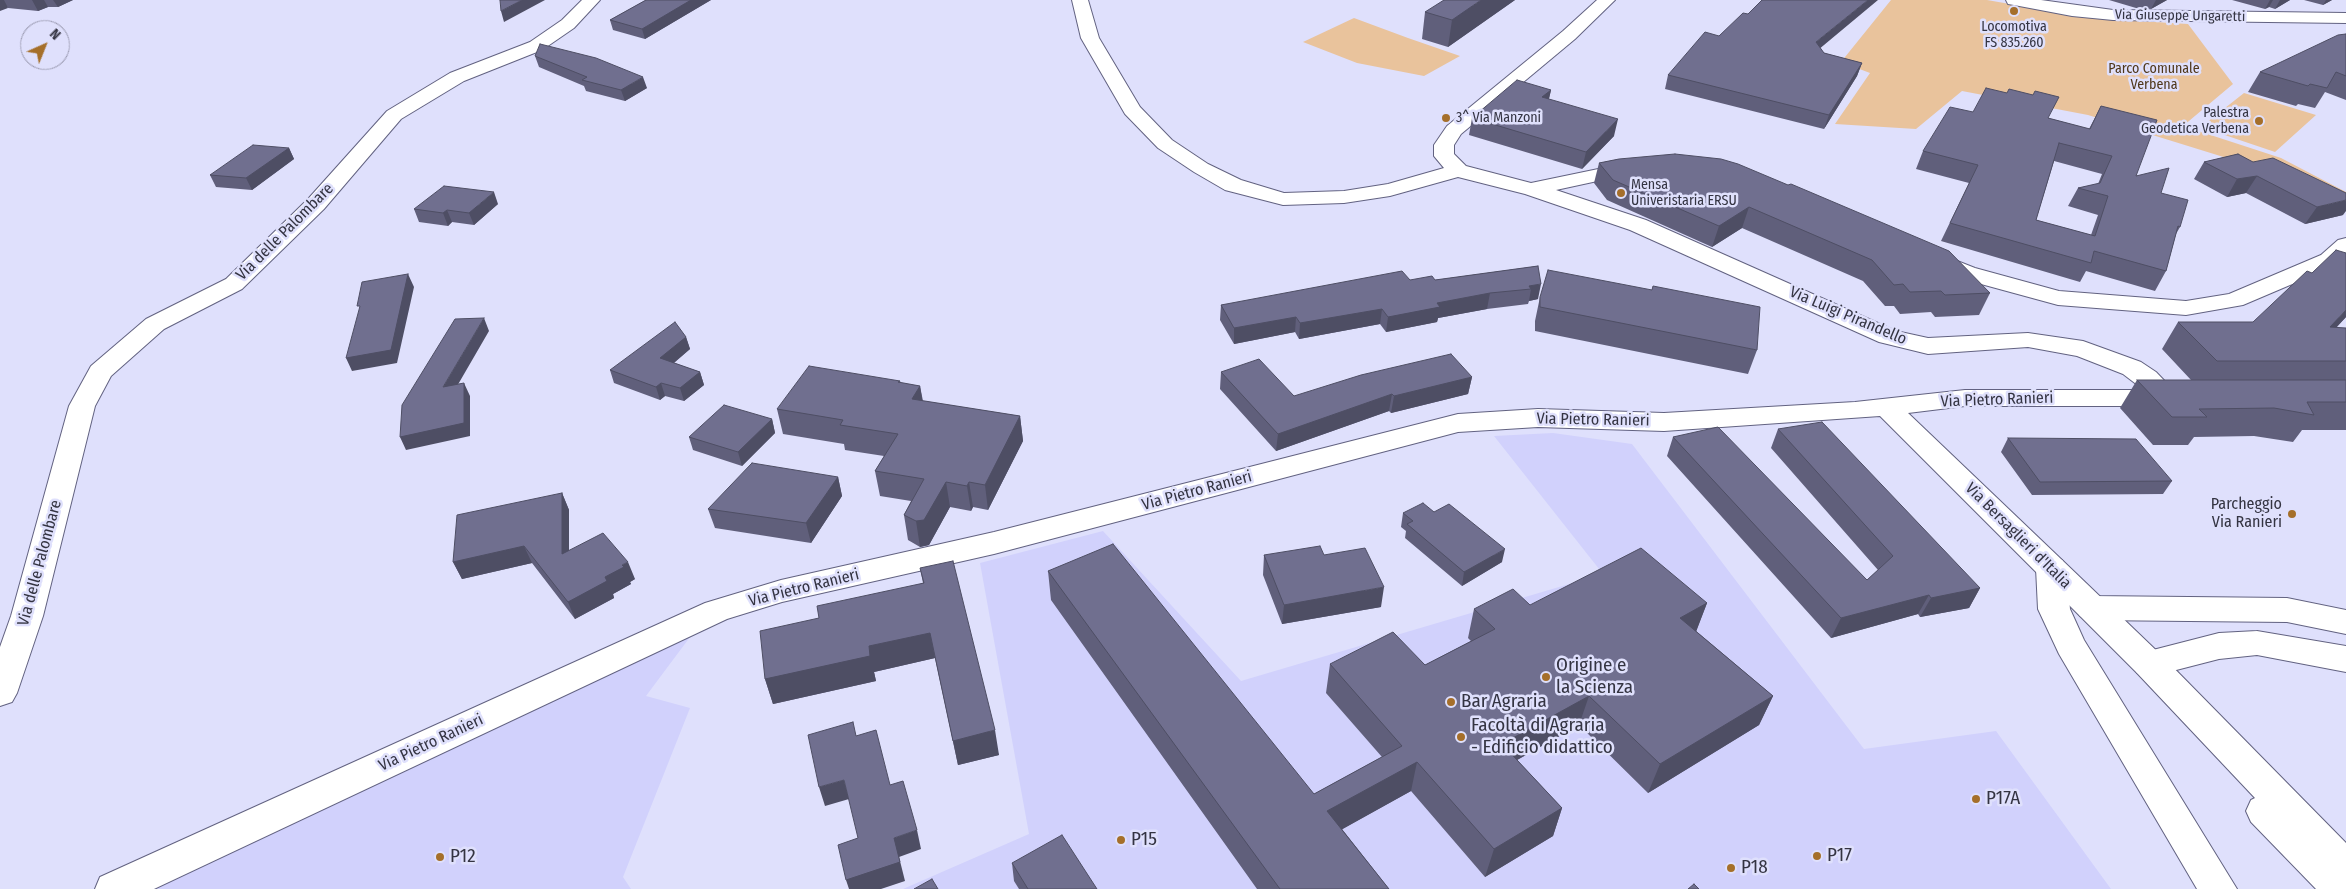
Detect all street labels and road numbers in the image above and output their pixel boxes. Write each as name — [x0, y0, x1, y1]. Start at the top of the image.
street label: Via Giuseppe Ungaretti — [2115, 6, 2245, 26]
street label: Via delle Palombare — [232, 179, 338, 285]
street label: Via Luigi Pirandello — [1787, 283, 1909, 349]
street label: Via Pietro Ranieri — [1940, 388, 2054, 412]
street label: Via Pietro Ranieri — [1536, 409, 1650, 431]
street label: Via Pietro Ranieri — [1140, 467, 1254, 515]
street label: Via Bersaglieri d'Italia — [1961, 479, 2075, 593]
street label: Via delle Palombare — [14, 498, 66, 628]
street label: Via Pietro Ranieri — [747, 565, 861, 611]
street label: Via Pietro Ranieri — [376, 710, 486, 776]

